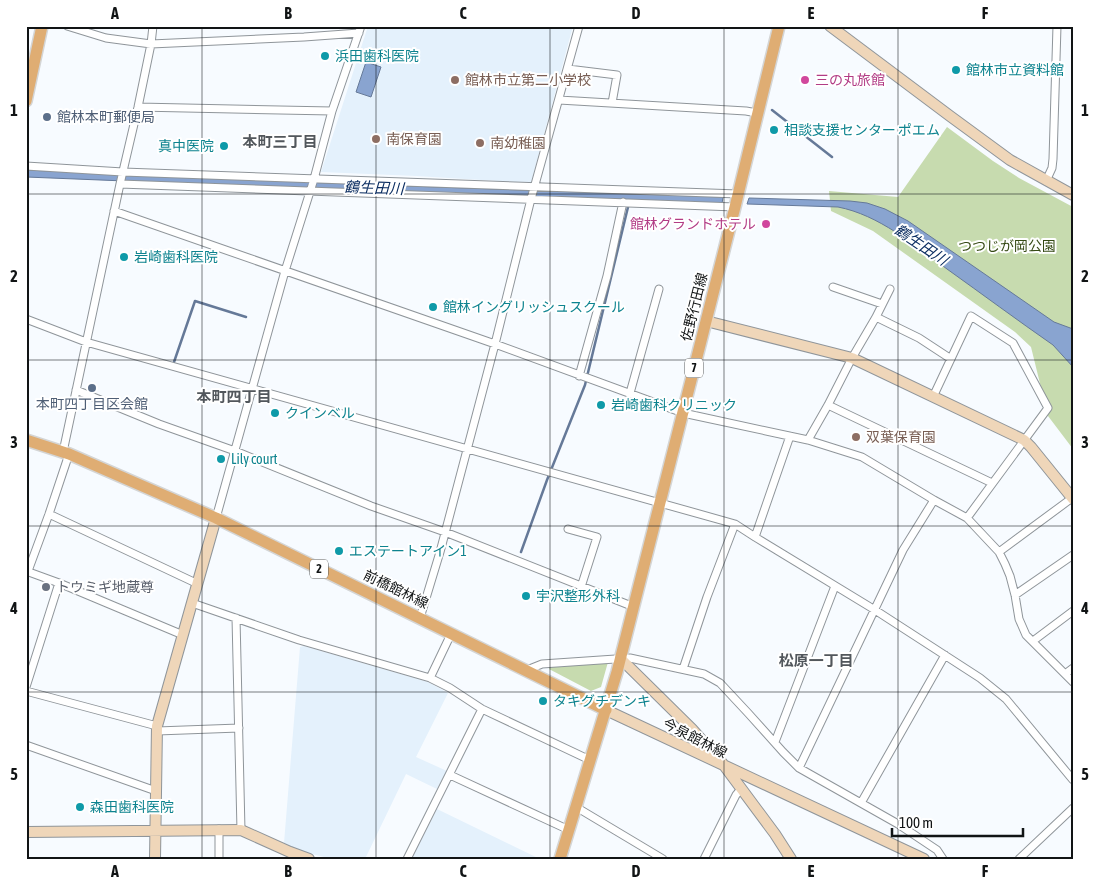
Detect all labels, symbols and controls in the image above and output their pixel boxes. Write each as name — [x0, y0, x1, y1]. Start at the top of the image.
text: A — [110, 4, 119, 22]
text: B — [284, 4, 292, 22]
text: C — [459, 4, 467, 22]
text: D — [632, 4, 641, 22]
text: E — [808, 4, 815, 22]
text: F — [982, 4, 989, 22]
place label: 浜田歯科医院 — [335, 48, 419, 64]
marker: 浜田歯科医院 — [319, 50, 331, 62]
place label: 館林市立資料館 — [966, 62, 1064, 78]
marker: 館林市立資料館 — [950, 64, 962, 76]
place label: 館林市立第二小学校 — [465, 72, 591, 88]
place label: 三の丸旅館 — [815, 72, 885, 88]
marker: 館林市立第二小学校 — [449, 74, 461, 86]
marker: 三の丸旅館 — [799, 74, 811, 86]
text: 1 — [10, 101, 18, 119]
text: 1 — [1081, 101, 1089, 119]
place label: 館林本町郵便局 — [57, 109, 155, 125]
marker: 館林本町郵便局 — [41, 111, 53, 123]
place label: 相談支援センター ポエム — [784, 122, 940, 138]
marker: 相談支援センター ポエム — [768, 124, 780, 136]
place label: 南保育園 — [386, 131, 442, 147]
district label: 本町三丁目 — [242, 133, 318, 150]
marker: 南保育園 — [370, 133, 382, 145]
place label: 南幼稚園 — [490, 135, 546, 151]
marker: 南幼稚園 — [474, 137, 486, 149]
place label: 真中医院 — [158, 138, 214, 154]
marker: 真中医院 — [218, 140, 230, 152]
water label: 鶴生田川 — [344, 178, 406, 197]
place label: 館林グランドホテル — [630, 216, 756, 232]
marker: 館林グランドホテル — [760, 218, 772, 230]
water label: 鶴生田川 — [892, 221, 953, 270]
park label: つつじが岡公園 — [958, 238, 1056, 254]
place label: 岩崎歯科医院 — [134, 249, 218, 265]
marker: 岩崎歯科医院 — [118, 251, 130, 263]
text: 2 — [10, 267, 18, 285]
text: 2 — [1081, 267, 1089, 285]
street label: 佐野行田線 — [678, 271, 710, 343]
place label: 館林イングリッシュスクール — [443, 299, 625, 315]
marker: 館林イングリッシュスクール — [427, 301, 439, 313]
road number: 7 — [685, 358, 703, 378]
marker: 本町四丁目区会館 — [86, 382, 98, 394]
district label: 本町四丁目 — [196, 388, 272, 405]
place label: 本町四丁目区会館 — [36, 396, 148, 412]
place label: 岩崎歯科クリニック — [611, 397, 737, 413]
marker: 岩崎歯科クリニック — [595, 399, 607, 411]
place label: クインベル — [285, 405, 355, 421]
marker: クインベル — [269, 407, 281, 419]
place label: 双葉保育園 — [866, 429, 936, 445]
marker: 双葉保育園 — [850, 431, 862, 443]
text: 3 — [10, 433, 18, 451]
text: 3 — [1081, 433, 1089, 451]
place label: Lily court — [231, 451, 277, 467]
marker: Lily court — [215, 453, 227, 465]
place label: エステートアイン1 — [349, 543, 467, 559]
marker: エステートアイン1 — [333, 545, 345, 557]
road number: 2 — [310, 560, 328, 578]
street label: 前橋館林線 — [361, 566, 431, 612]
place label: トウミギ地蔵尊 — [56, 579, 154, 595]
marker: トウミギ地蔵尊 — [40, 581, 52, 593]
place label: 宇沢整形外科 — [536, 588, 620, 604]
marker: 宇沢整形外科 — [520, 590, 532, 602]
text: 4 — [9, 599, 18, 617]
text: 4 — [1080, 599, 1089, 617]
district label: 松原一丁目 — [778, 652, 854, 669]
place label: タキグチデンキ — [553, 693, 651, 709]
marker: タキグチデンキ — [537, 695, 549, 707]
street label: 今泉館林線 — [660, 715, 730, 761]
text: 5 — [10, 765, 18, 783]
text: 5 — [1081, 765, 1089, 783]
place label: 森田歯科医院 — [90, 799, 174, 815]
marker: 森田歯科医院 — [74, 801, 86, 813]
scale bar — [892, 805, 1023, 837]
text: 100 m — [899, 814, 933, 831]
text: A — [110, 862, 119, 880]
text: B — [284, 862, 292, 880]
text: C — [459, 862, 467, 880]
text: D — [632, 862, 641, 880]
text: E — [808, 862, 815, 880]
text: F — [982, 862, 989, 880]

